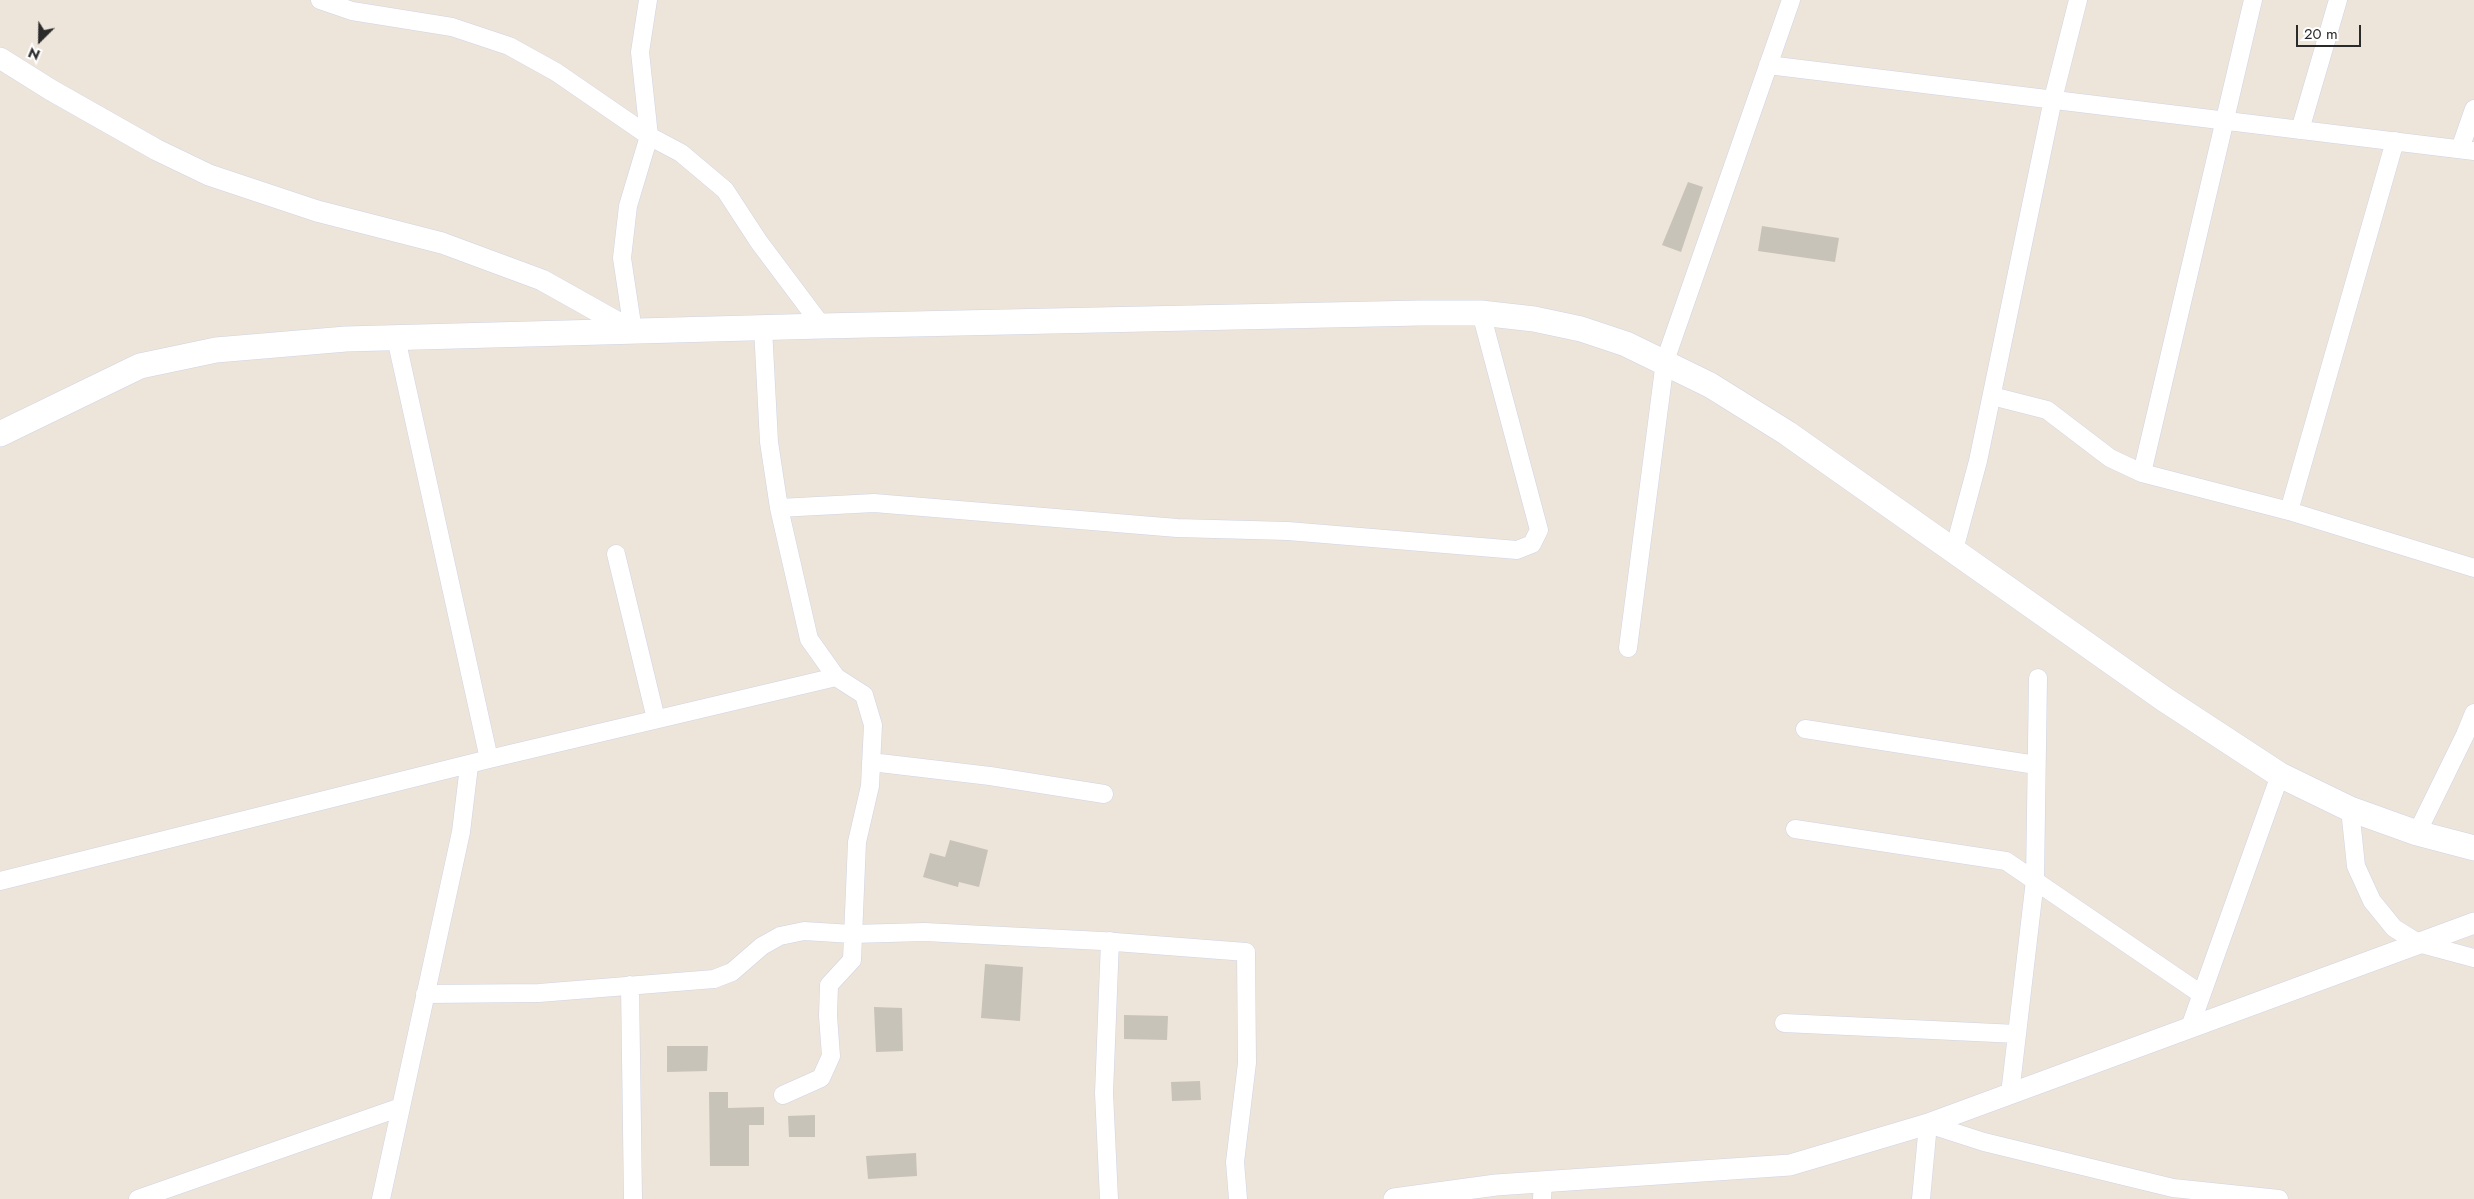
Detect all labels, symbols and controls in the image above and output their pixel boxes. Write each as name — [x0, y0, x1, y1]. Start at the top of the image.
north arrow — [15, 15, 65, 65]
scale bar — [2299, 15, 2364, 47]
text: 20 m — [2304, 23, 2338, 45]
text: N — [25, 42, 43, 65]

